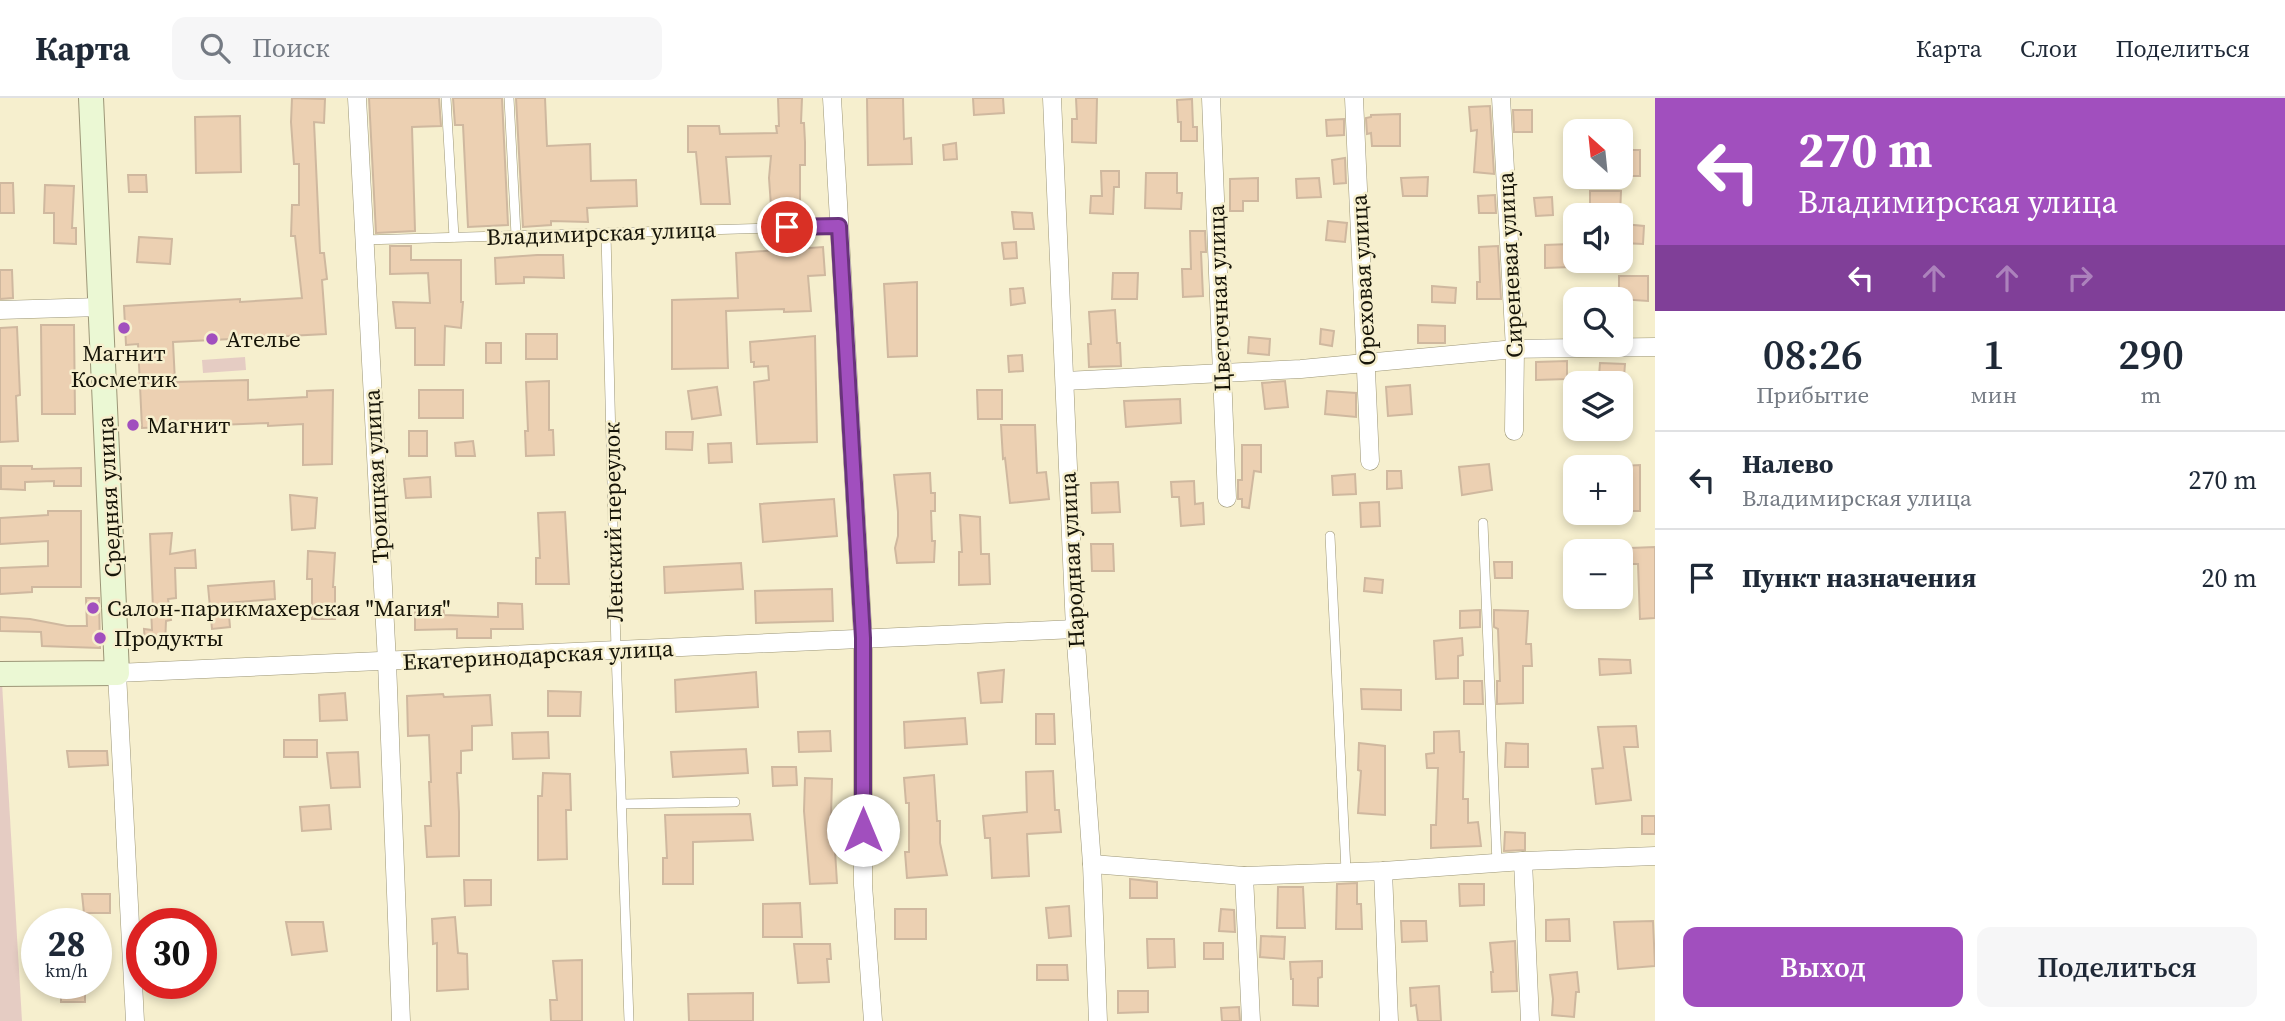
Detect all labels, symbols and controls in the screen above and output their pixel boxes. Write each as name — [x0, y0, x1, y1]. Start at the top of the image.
search box — [172, 17, 662, 80]
text: Карта — [35, 26, 130, 71]
icon: search — [196, 29, 234, 67]
text: Поиск — [252, 30, 330, 66]
text: Карта — [1916, 32, 1982, 65]
text: Слои — [2020, 32, 2077, 65]
text: Поделиться — [2115, 32, 2250, 65]
text: 270 m — [1798, 116, 1933, 183]
north arrow — [1563, 119, 1633, 189]
map controls — [1563, 119, 1633, 609]
icon: left — [1683, 126, 1774, 217]
street label: Сиреневая улица — [1489, 171, 1531, 359]
text: Владимирская улица — [1798, 180, 2118, 224]
street label: Ореховая улица — [1343, 193, 1383, 367]
pin — [757, 197, 817, 257]
button: sound — [1563, 203, 1633, 273]
street label: Цветочная улица — [1200, 204, 1238, 392]
icon: arrive — [768, 208, 806, 246]
street label: Владимирская улица — [486, 213, 717, 253]
icon: left — [1842, 259, 1880, 297]
icon: ahead — [1915, 259, 1953, 297]
icon: ahead — [1988, 259, 2026, 297]
icon: right — [2061, 259, 2099, 297]
button: search — [1563, 287, 1633, 357]
marker: Магнит Косметик — [116, 320, 132, 336]
place label: Ателье — [226, 323, 301, 355]
text: 08:26 — [1763, 325, 1863, 383]
text: 1 — [1983, 325, 2005, 383]
text: 290 — [2118, 325, 2184, 383]
marker: Ателье — [204, 331, 220, 347]
place label: Магнит Косметик — [71, 337, 177, 395]
button: layers — [1563, 371, 1633, 441]
text: Прибытие — [1756, 379, 1869, 411]
text: мин — [1971, 379, 2017, 411]
text: m — [2141, 379, 2161, 411]
street label: Троицкая улица — [355, 388, 397, 564]
place label: Магнит — [147, 409, 230, 441]
street label: Средняя улица — [89, 415, 129, 578]
marker: Магнит — [125, 417, 141, 433]
street label: Ленский переулок — [595, 421, 631, 622]
text: Налево — [1742, 446, 1833, 482]
button: + — [1563, 455, 1633, 525]
icon: left — [1683, 461, 1721, 499]
text: 270 m — [2189, 462, 2257, 498]
street label: Народная улица — [1051, 471, 1093, 649]
text: Владимирская улица — [1742, 482, 1972, 514]
button: − — [1563, 539, 1633, 609]
icon: arrive — [1683, 559, 1721, 597]
text: Пункт назначения — [1742, 560, 1976, 596]
text: 20 m — [2202, 560, 2257, 596]
place label: Салон-парикмахерская "Магия" — [107, 592, 450, 624]
marker: Салон-парикмахерская "Магия" — [85, 600, 101, 616]
place label: Продукты — [114, 622, 223, 654]
marker: Продукты — [92, 630, 108, 646]
street label: Екатеринодарская улица — [402, 632, 675, 678]
position arrow — [826, 793, 900, 867]
speed limit sign: 30 — [126, 908, 217, 999]
text: 28 — [48, 920, 85, 968]
button: Выход — [1683, 927, 1963, 1007]
button: Поделиться — [1977, 927, 2257, 1007]
text: km/h — [45, 958, 88, 983]

